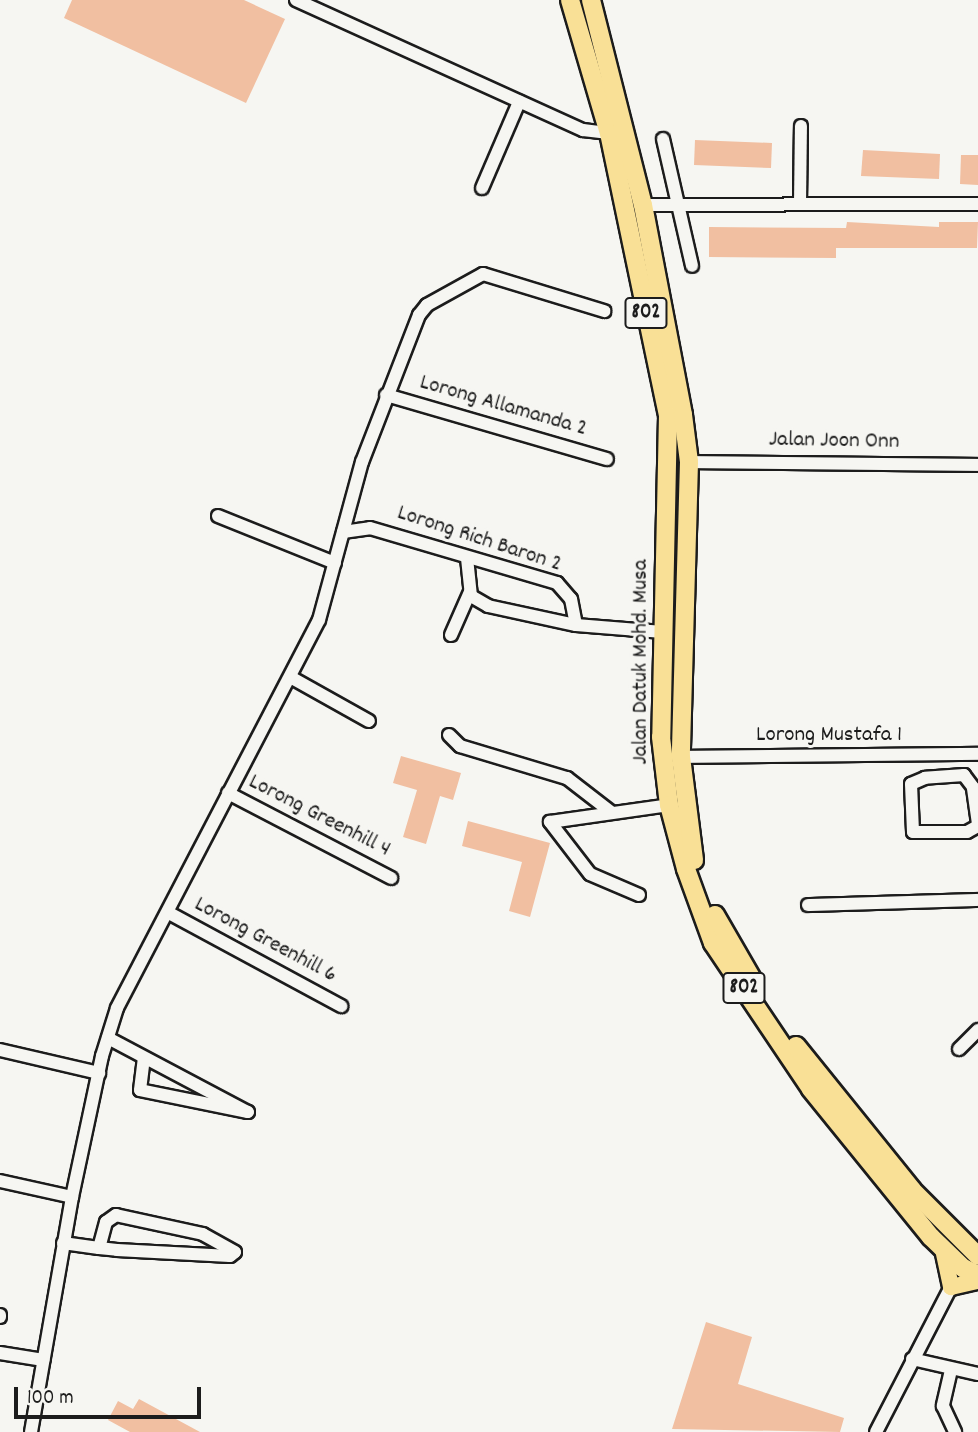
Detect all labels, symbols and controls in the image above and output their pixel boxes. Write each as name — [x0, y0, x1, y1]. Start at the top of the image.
road number: 802 — [623, 296, 669, 330]
street label: Lorong Allamanda 2 — [416, 370, 590, 444]
street label: Jalan Joon Onn — [769, 427, 899, 457]
street label: Lorong Rich Baron 2 — [393, 500, 565, 580]
street label: Jalan Datuk Mohd. Musa — [628, 559, 656, 765]
street label: Lorong Mustafa 1 — [756, 722, 902, 750]
street label: Lorong Greenhill 4 — [243, 769, 395, 865]
street label: Lorong Greenhill 6 — [189, 892, 341, 990]
road number: 802 — [721, 970, 767, 1006]
scale bar — [18, 1372, 205, 1416]
text: 100 m — [27, 1384, 74, 1414]

